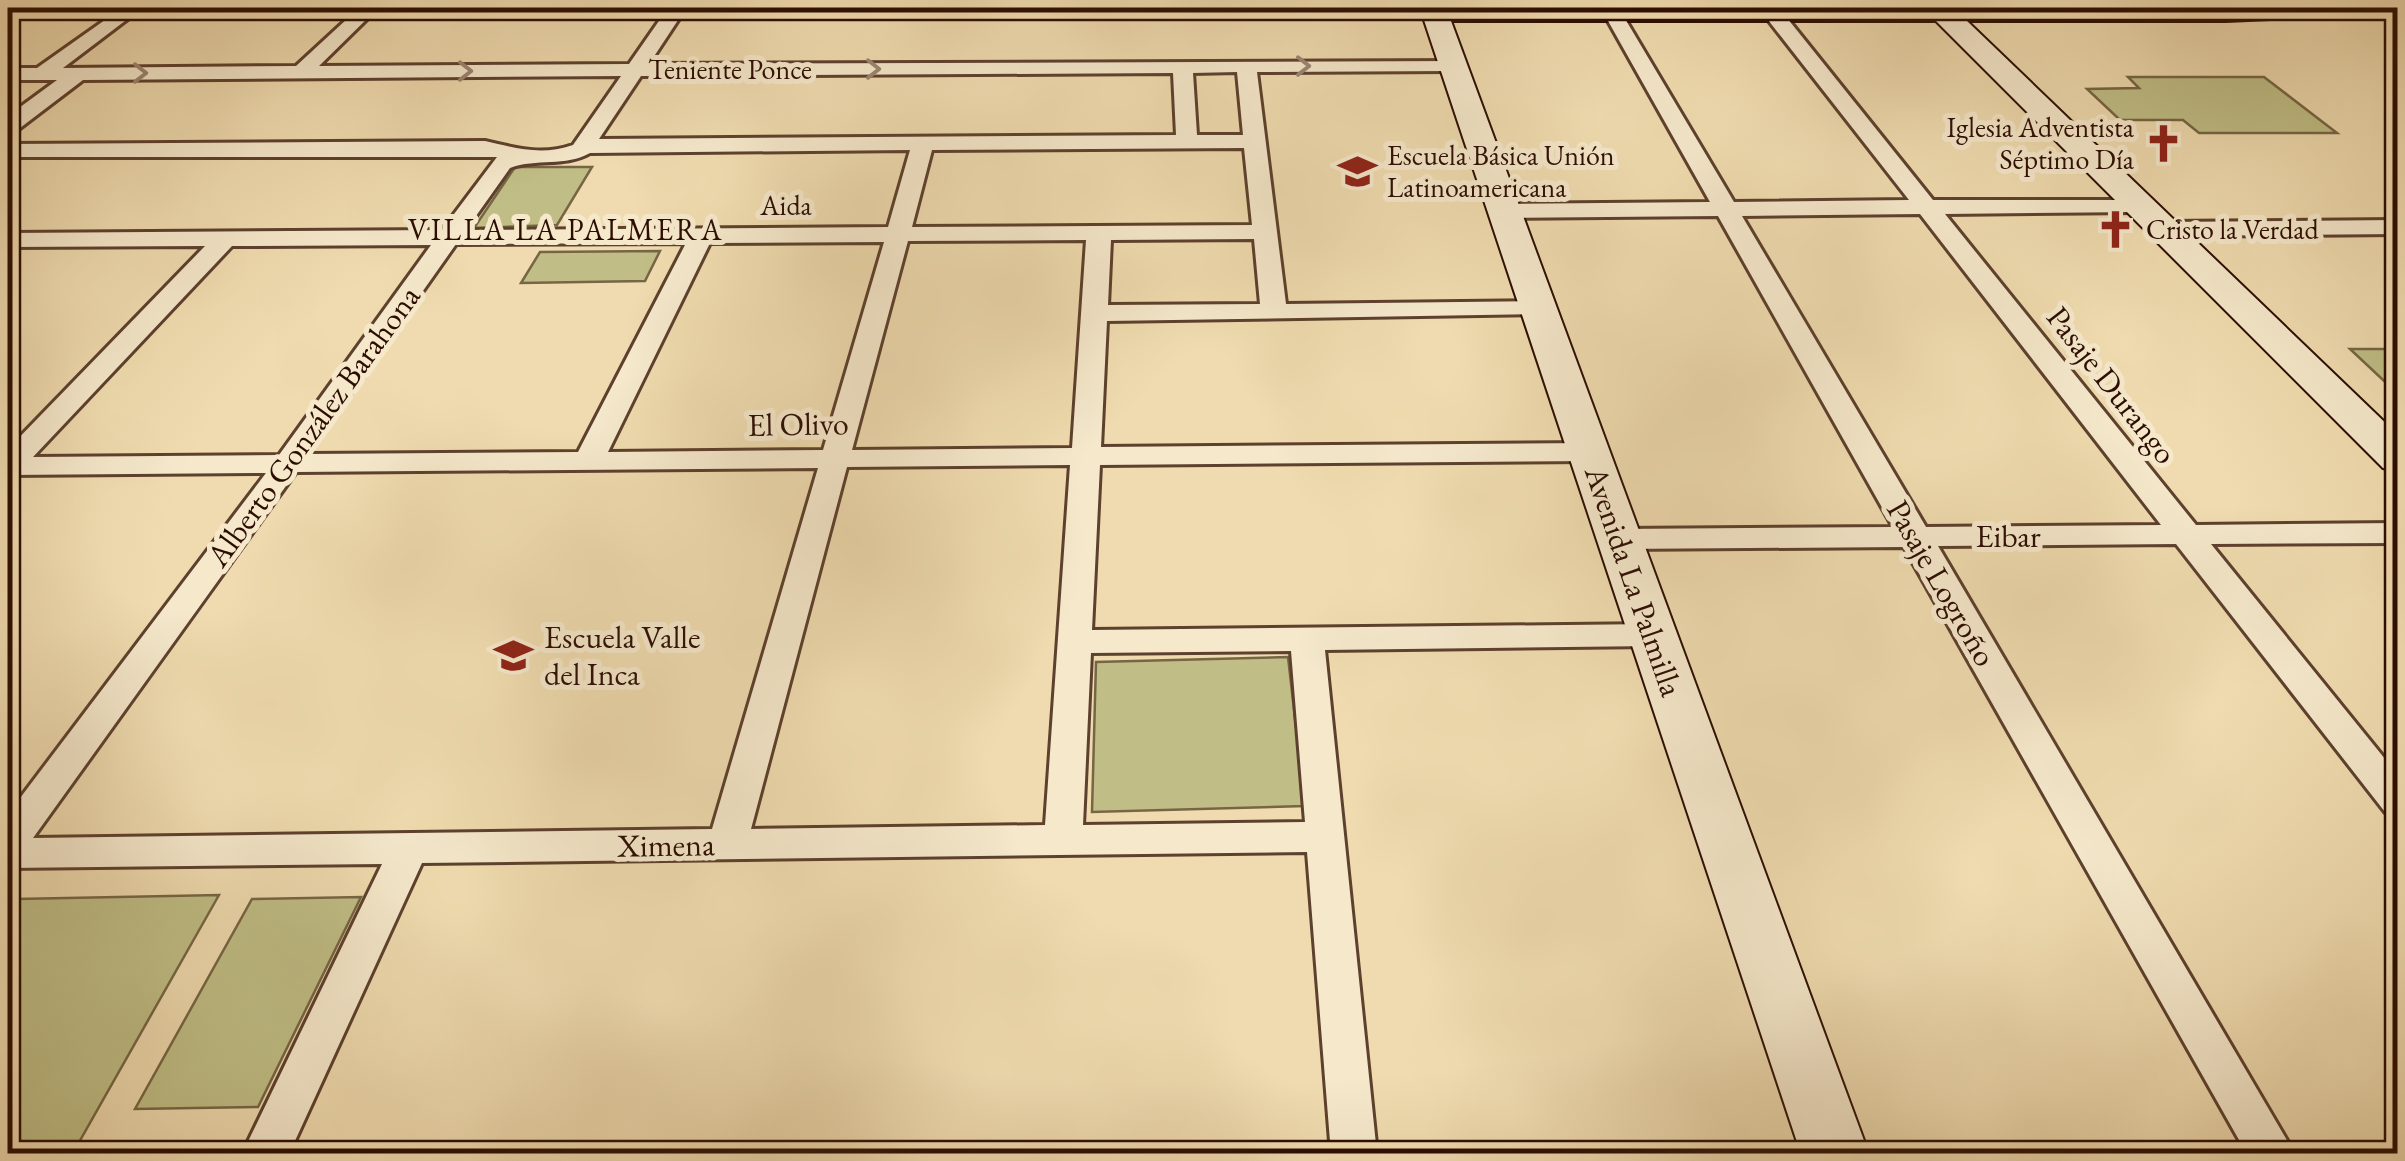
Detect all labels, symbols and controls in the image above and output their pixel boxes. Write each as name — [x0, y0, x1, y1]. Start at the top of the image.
street label: Teniente Ponce — [648, 51, 812, 87]
one-way arrow — [1296, 55, 1311, 77]
one-way arrow — [866, 58, 881, 80]
one-way arrow — [458, 60, 473, 82]
one-way arrow — [132, 62, 148, 84]
place label: Iglesia Adventista Séptimo Día — [1947, 109, 2135, 177]
church icon: Iglesia Adventista Séptimo Día — [2143, 122, 2185, 164]
place label: Escuela Básica Unión Latinoamericana — [1387, 137, 1615, 205]
school or university icon: Escuela Básica Unión Latinoamericana — [1336, 150, 1378, 192]
street label: Aida — [759, 187, 813, 223]
church icon: Cristo la Verdad — [2095, 208, 2137, 250]
district label: VILLA LA PALMERA — [408, 210, 724, 249]
place label: Cristo la Verdad — [2146, 211, 2320, 247]
street label: Alberto González Barahona — [196, 277, 430, 576]
street label: Pasaje Durango — [2037, 298, 2187, 472]
street label: El Olivo — [747, 402, 849, 446]
street label: Avenida La Palmilla — [1575, 459, 1693, 702]
street label: Pasaje Logroño — [1877, 492, 2007, 674]
street label: Eibar — [1975, 515, 2041, 557]
place label: Escuela Valle del Inca — [544, 616, 701, 695]
school or university icon: Escuela Valle del Inca — [493, 634, 535, 676]
street label: Ximena — [616, 823, 715, 867]

